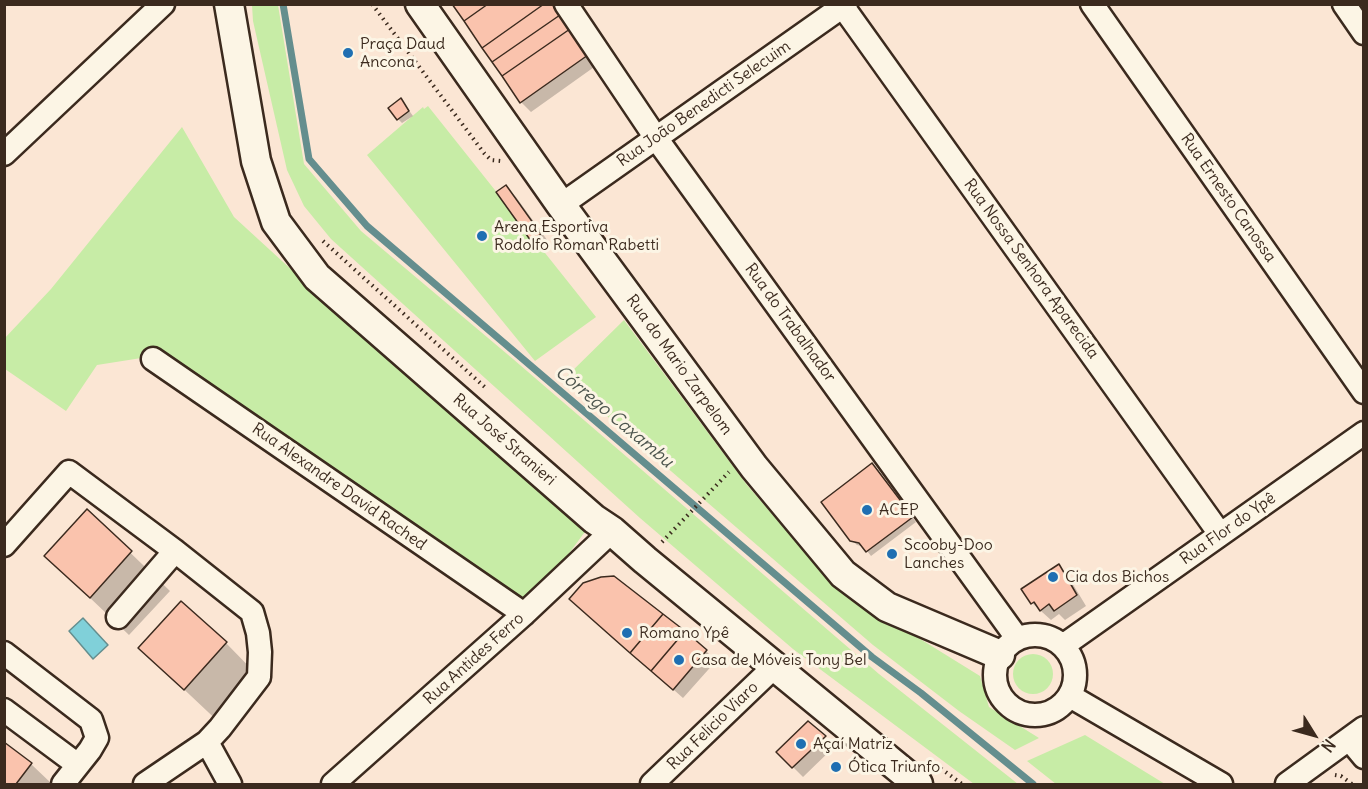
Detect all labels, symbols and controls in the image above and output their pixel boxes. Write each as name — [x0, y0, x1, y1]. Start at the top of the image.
place label: Praça Daud Ancona — [360, 34, 445, 72]
street label: Rua João Benedicti Selecuim — [614, 37, 794, 171]
marker: Praça Daud Ancona — [341, 46, 355, 60]
street label: Rua Ernesto Canossa — [1176, 130, 1280, 266]
street label: Rua Nossa Senhora Aparecida — [959, 175, 1103, 363]
place label: Arena Esportiva Rodolfo Roman Rabetti — [494, 217, 659, 255]
marker: Arena Esportiva Rodolfo Roman Rabetti — [475, 229, 489, 243]
street label: Rua do Trabalhador — [740, 260, 840, 386]
street label: Rua do Mario Zarpelom — [622, 291, 736, 439]
water label: Córrego Caxambu — [551, 361, 677, 473]
street label: Rua José Stranieri — [449, 390, 559, 490]
street label: Rua Alexandre David Rached — [248, 419, 430, 555]
street label: Rua Flor do Ypê — [1177, 489, 1279, 569]
place label: ACEP — [879, 500, 919, 520]
marker: ACEP — [860, 503, 874, 517]
place label: Scooby-Doo Lanches — [904, 535, 993, 573]
marker: Scooby-Doo Lanches — [885, 547, 899, 561]
place label: Cia dos Bichos — [1065, 567, 1169, 587]
marker: Cia dos Bichos — [1046, 570, 1060, 584]
street label: Rua Antides Ferro — [420, 609, 528, 709]
place label: Romano Ypê — [639, 623, 729, 643]
marker: Romano Ypê — [620, 626, 634, 640]
place label: Casa de Móveis Tony Bel — [691, 650, 867, 670]
marker: Casa de Móveis Tony Bel — [672, 653, 686, 667]
street label: Rua Felicio Viaro — [664, 678, 762, 774]
north arrow — [1284, 705, 1344, 765]
place label: Açaí Matriz — [813, 734, 893, 754]
text: N — [1317, 735, 1340, 756]
marker: Açaí Matriz — [794, 737, 808, 751]
place label: Ótica Triunfo — [848, 757, 940, 777]
marker: Ótica Triunfo — [829, 760, 843, 774]

